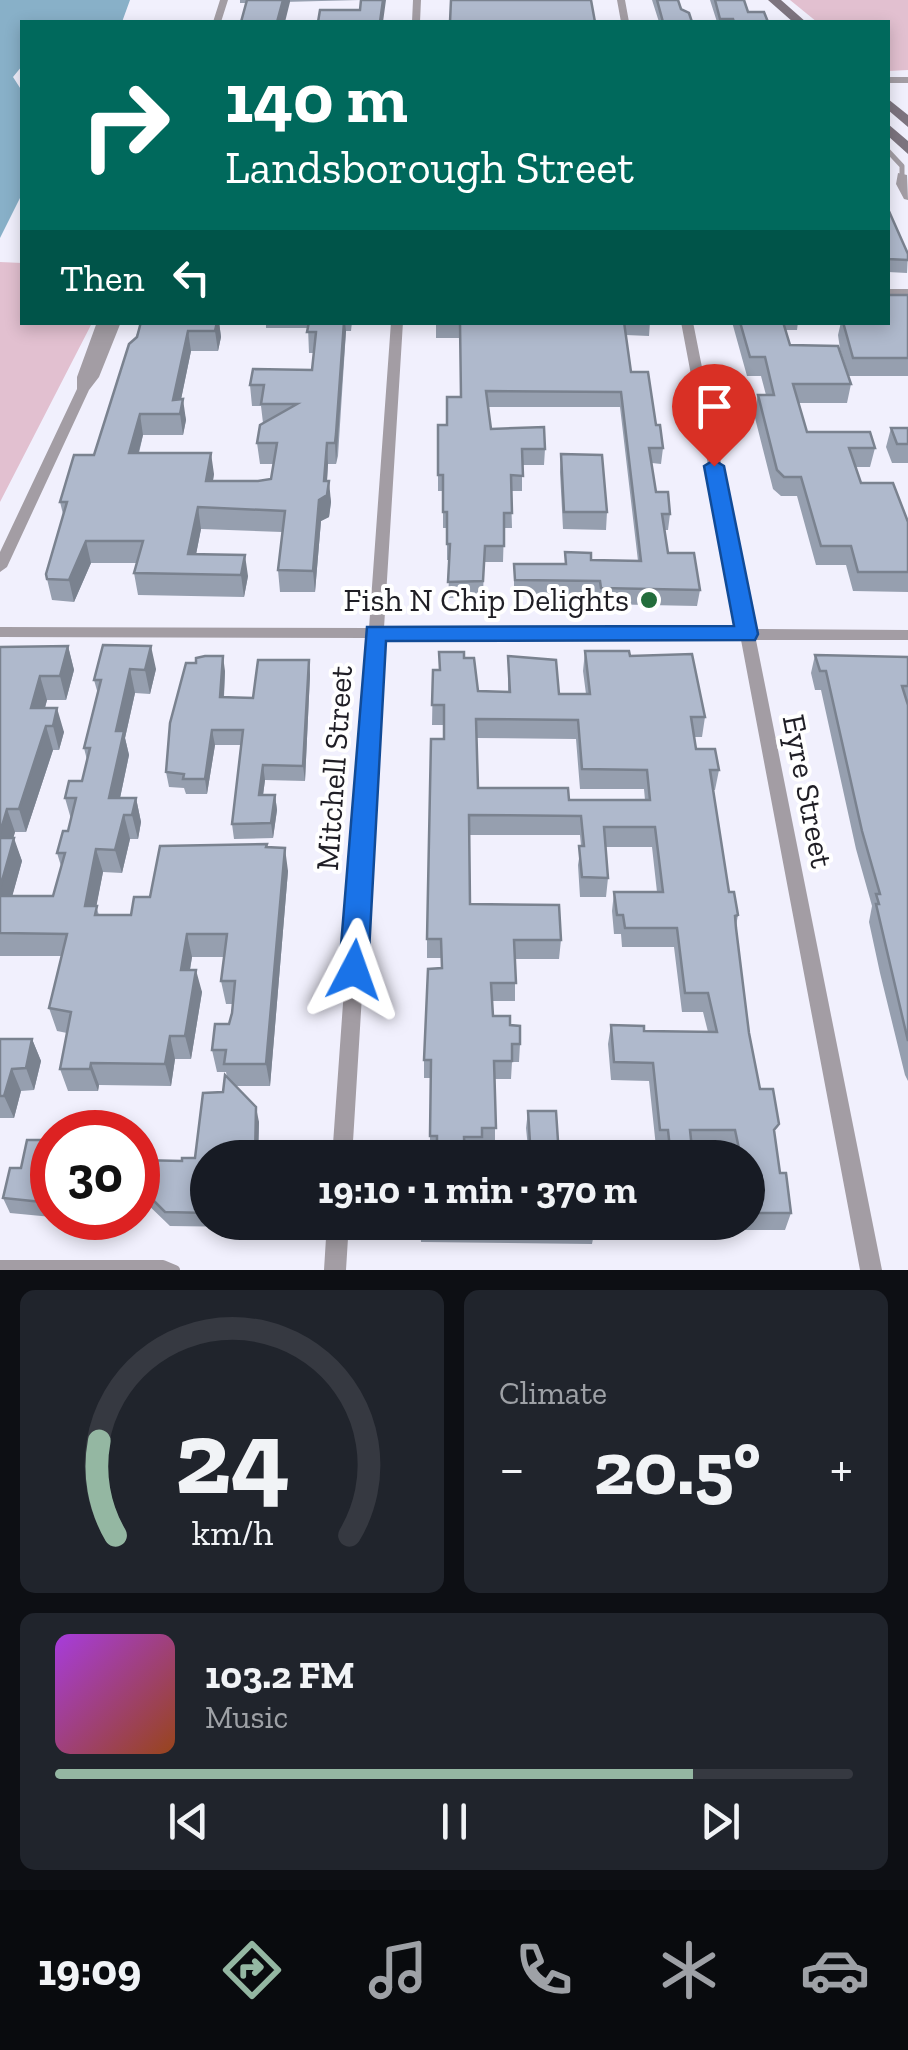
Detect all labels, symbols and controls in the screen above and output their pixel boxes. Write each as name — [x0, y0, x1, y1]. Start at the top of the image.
text: 140 m — [225, 56, 408, 140]
icon: right — [60, 60, 190, 190]
text: Landsborough Street — [225, 141, 634, 195]
icon: left — [164, 250, 219, 305]
text: Then — [60, 255, 144, 301]
pin — [672, 364, 757, 467]
icon: arrive — [687, 379, 742, 434]
place label: Fish N Chip Delights — [344, 581, 629, 619]
marker: Fish N Chip Delights — [638, 589, 660, 611]
street label: Mitchell Street — [308, 664, 360, 872]
street label: Eyre Street — [775, 711, 841, 871]
position arrow — [302, 918, 406, 1022]
speed limit sign: 30 — [30, 1110, 160, 1240]
text: 19:10 · 1 min · 370 m — [318, 1167, 637, 1213]
text: Climate — [499, 1374, 607, 1412]
text: 24 — [174, 1395, 290, 1520]
text: 20.5° — [594, 1423, 761, 1513]
text: − — [499, 1435, 525, 1501]
text: + — [830, 1435, 853, 1501]
text: km/h — [191, 1511, 273, 1554]
text: 103.2 FM — [205, 1652, 354, 1698]
text: Music — [205, 1698, 288, 1736]
icon: previous — [161, 1794, 216, 1849]
icon: pause — [427, 1794, 482, 1849]
icon: next — [693, 1794, 748, 1849]
icon: directions — [217, 1935, 287, 2005]
icon: music — [363, 1935, 433, 2005]
icon: phone — [509, 1935, 579, 2005]
icon: climate — [654, 1935, 724, 2005]
icon: car — [800, 1935, 870, 2005]
text: 19:09 — [38, 1943, 141, 1997]

